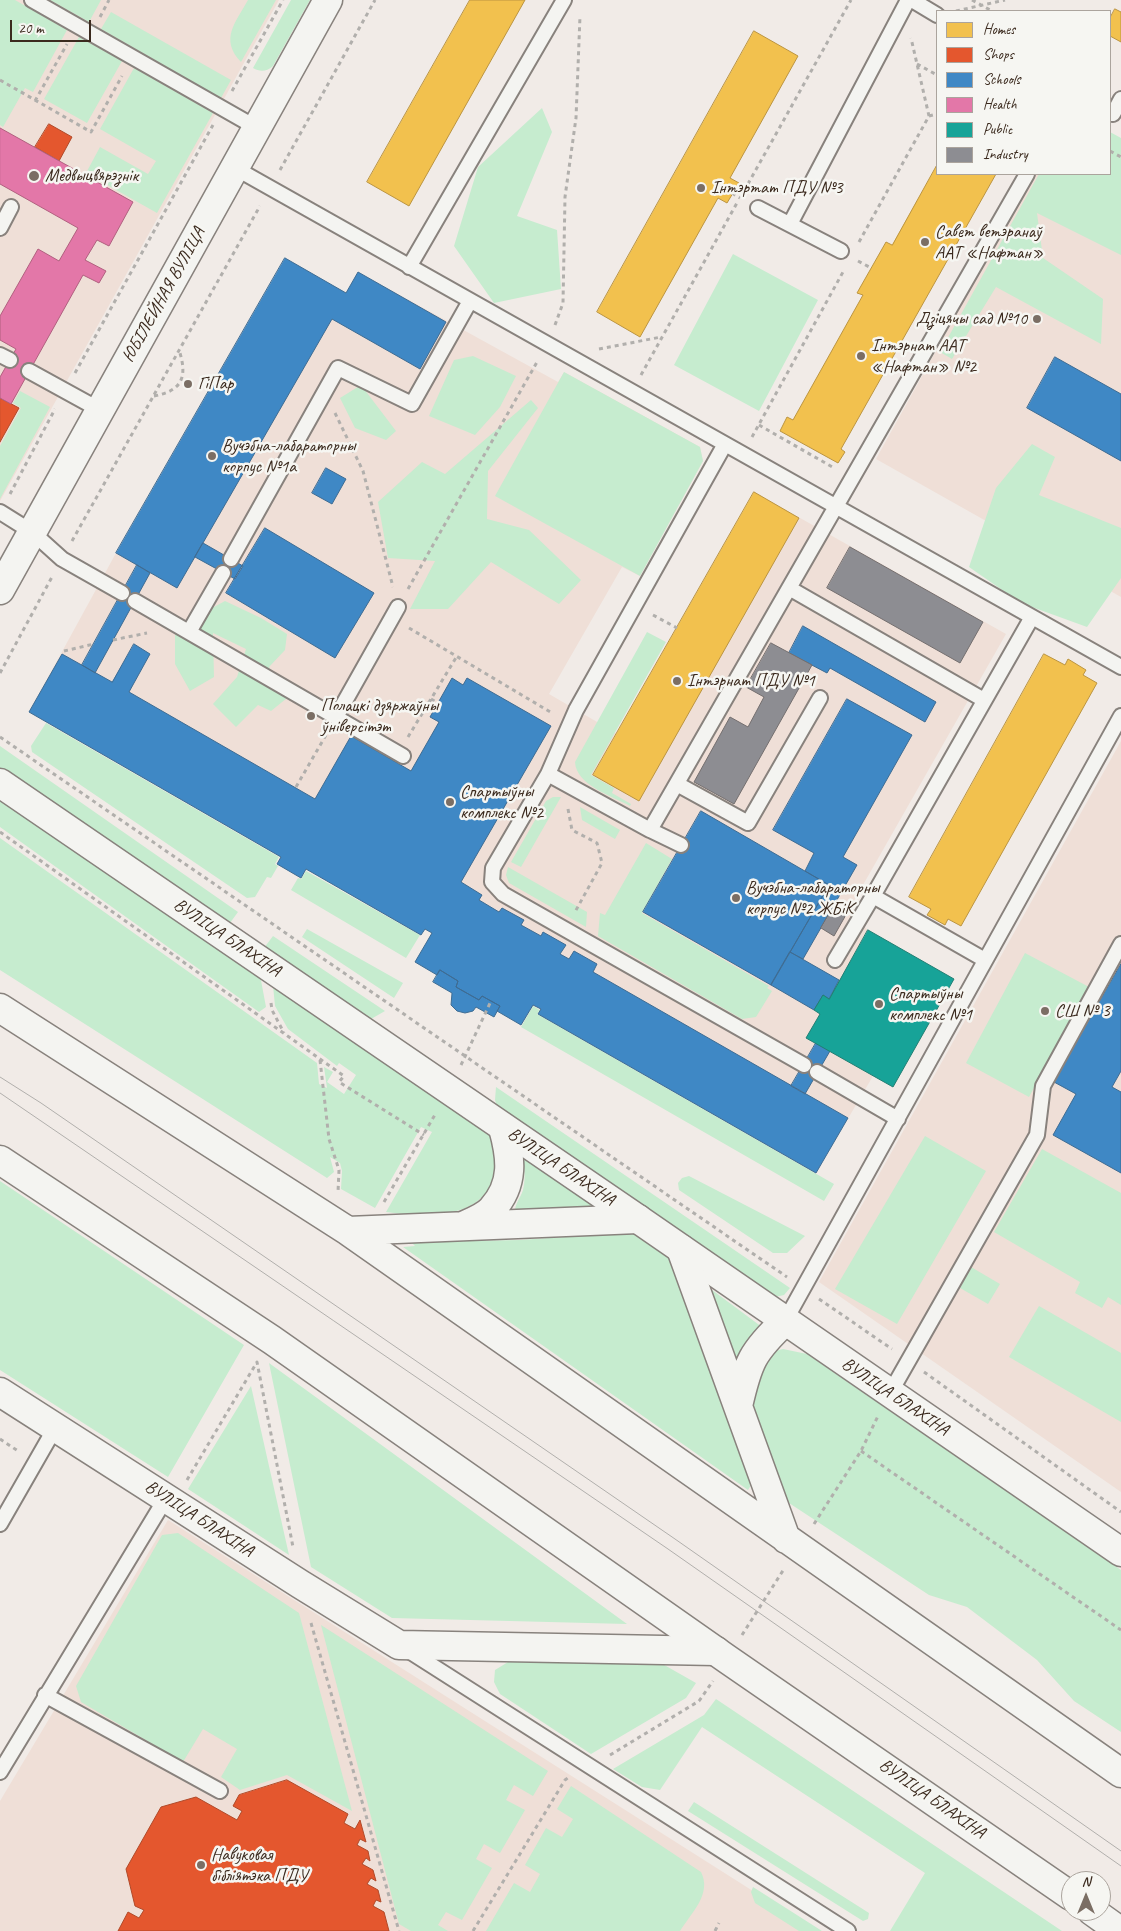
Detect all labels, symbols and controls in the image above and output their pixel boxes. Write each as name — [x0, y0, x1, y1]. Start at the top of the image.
scale bar — [12, 10, 94, 42]
legend — [936, 10, 1111, 175]
text: 20 m — [18, 19, 44, 38]
text: Homes — [983, 20, 1015, 39]
text: Shops — [983, 45, 1014, 64]
text: Schools — [983, 70, 1020, 89]
text: Health — [983, 95, 1017, 114]
text: Public — [983, 120, 1012, 139]
text: Industry — [983, 145, 1028, 164]
place label: Медвыцвярэзнік — [45, 165, 138, 187]
marker: Медвыцвярэзнік — [27, 169, 41, 183]
place label: Інтэртат ПДУ №3 — [711, 177, 843, 199]
marker: Інтэртат ПДУ №3 — [695, 182, 707, 194]
place label: Савет ветэранаў ААТ «Нафтан» — [935, 221, 1044, 264]
street label: ЮБІЛЕЙНАЯ ВУЛІЦА — [118, 224, 210, 366]
marker: Савет ветэранаў ААТ «Нафтан» — [919, 236, 931, 248]
place label: Дзіцячы сад №10 — [916, 308, 1027, 330]
marker: Дзіцячы сад №10 — [1031, 313, 1043, 325]
place label: Інтэрнат ААТ «Нафтан» №2 — [871, 335, 976, 378]
marker: Інтэрнат ААТ «Нафтан» №2 — [855, 350, 867, 362]
place label: ГіПар — [198, 373, 233, 395]
marker: ГіПар — [182, 378, 194, 390]
place label: Вучэбна-лабараторны корпус №1а — [222, 435, 355, 478]
marker: Вучэбна-лабараторны корпус №1а — [206, 450, 218, 462]
place label: Інтэрнат ПДУ №1 — [687, 670, 815, 692]
marker: Інтэрнат ПДУ №1 — [671, 675, 683, 687]
place label: Полацкі дзяржаўны ўніверсітэт — [321, 695, 438, 738]
marker: Полацкі дзяржаўны ўніверсітэт — [305, 710, 317, 722]
place label: Спартыўны комплекс №2 — [460, 781, 543, 824]
marker: Спартыўны комплекс №2 — [444, 796, 456, 808]
place label: Вучэбна-лабараторны корпус №2 ЖБіК — [746, 877, 879, 920]
marker: Вучэбна-лабараторны корпус №2 ЖБіК — [730, 892, 742, 904]
street label: ВУЛІЦА БЛАХІНА — [169, 894, 285, 982]
place label: Спартыўны комплекс №1 — [889, 983, 972, 1026]
marker: Спартыўны комплекс №1 — [873, 998, 885, 1010]
place label: СШ № 3 — [1055, 1000, 1110, 1022]
marker: СШ № 3 — [1039, 1005, 1051, 1017]
street label: ВУЛІЦА БЛАХІНА — [503, 1123, 619, 1211]
street label: ВУЛІЦА БЛАХІНА — [837, 1353, 953, 1441]
street label: ВУЛІЦА БЛАХІНА — [141, 1476, 257, 1562]
street label: ВУЛІЦА БЛАХІНА — [875, 1754, 989, 1844]
place label: Навуковая бібліятэка ПДУ — [211, 1844, 307, 1886]
marker: Навуковая бібліятэка ПДУ — [195, 1859, 207, 1871]
north arrow — [1061, 1871, 1111, 1921]
text: N — [1082, 1873, 1090, 1890]

